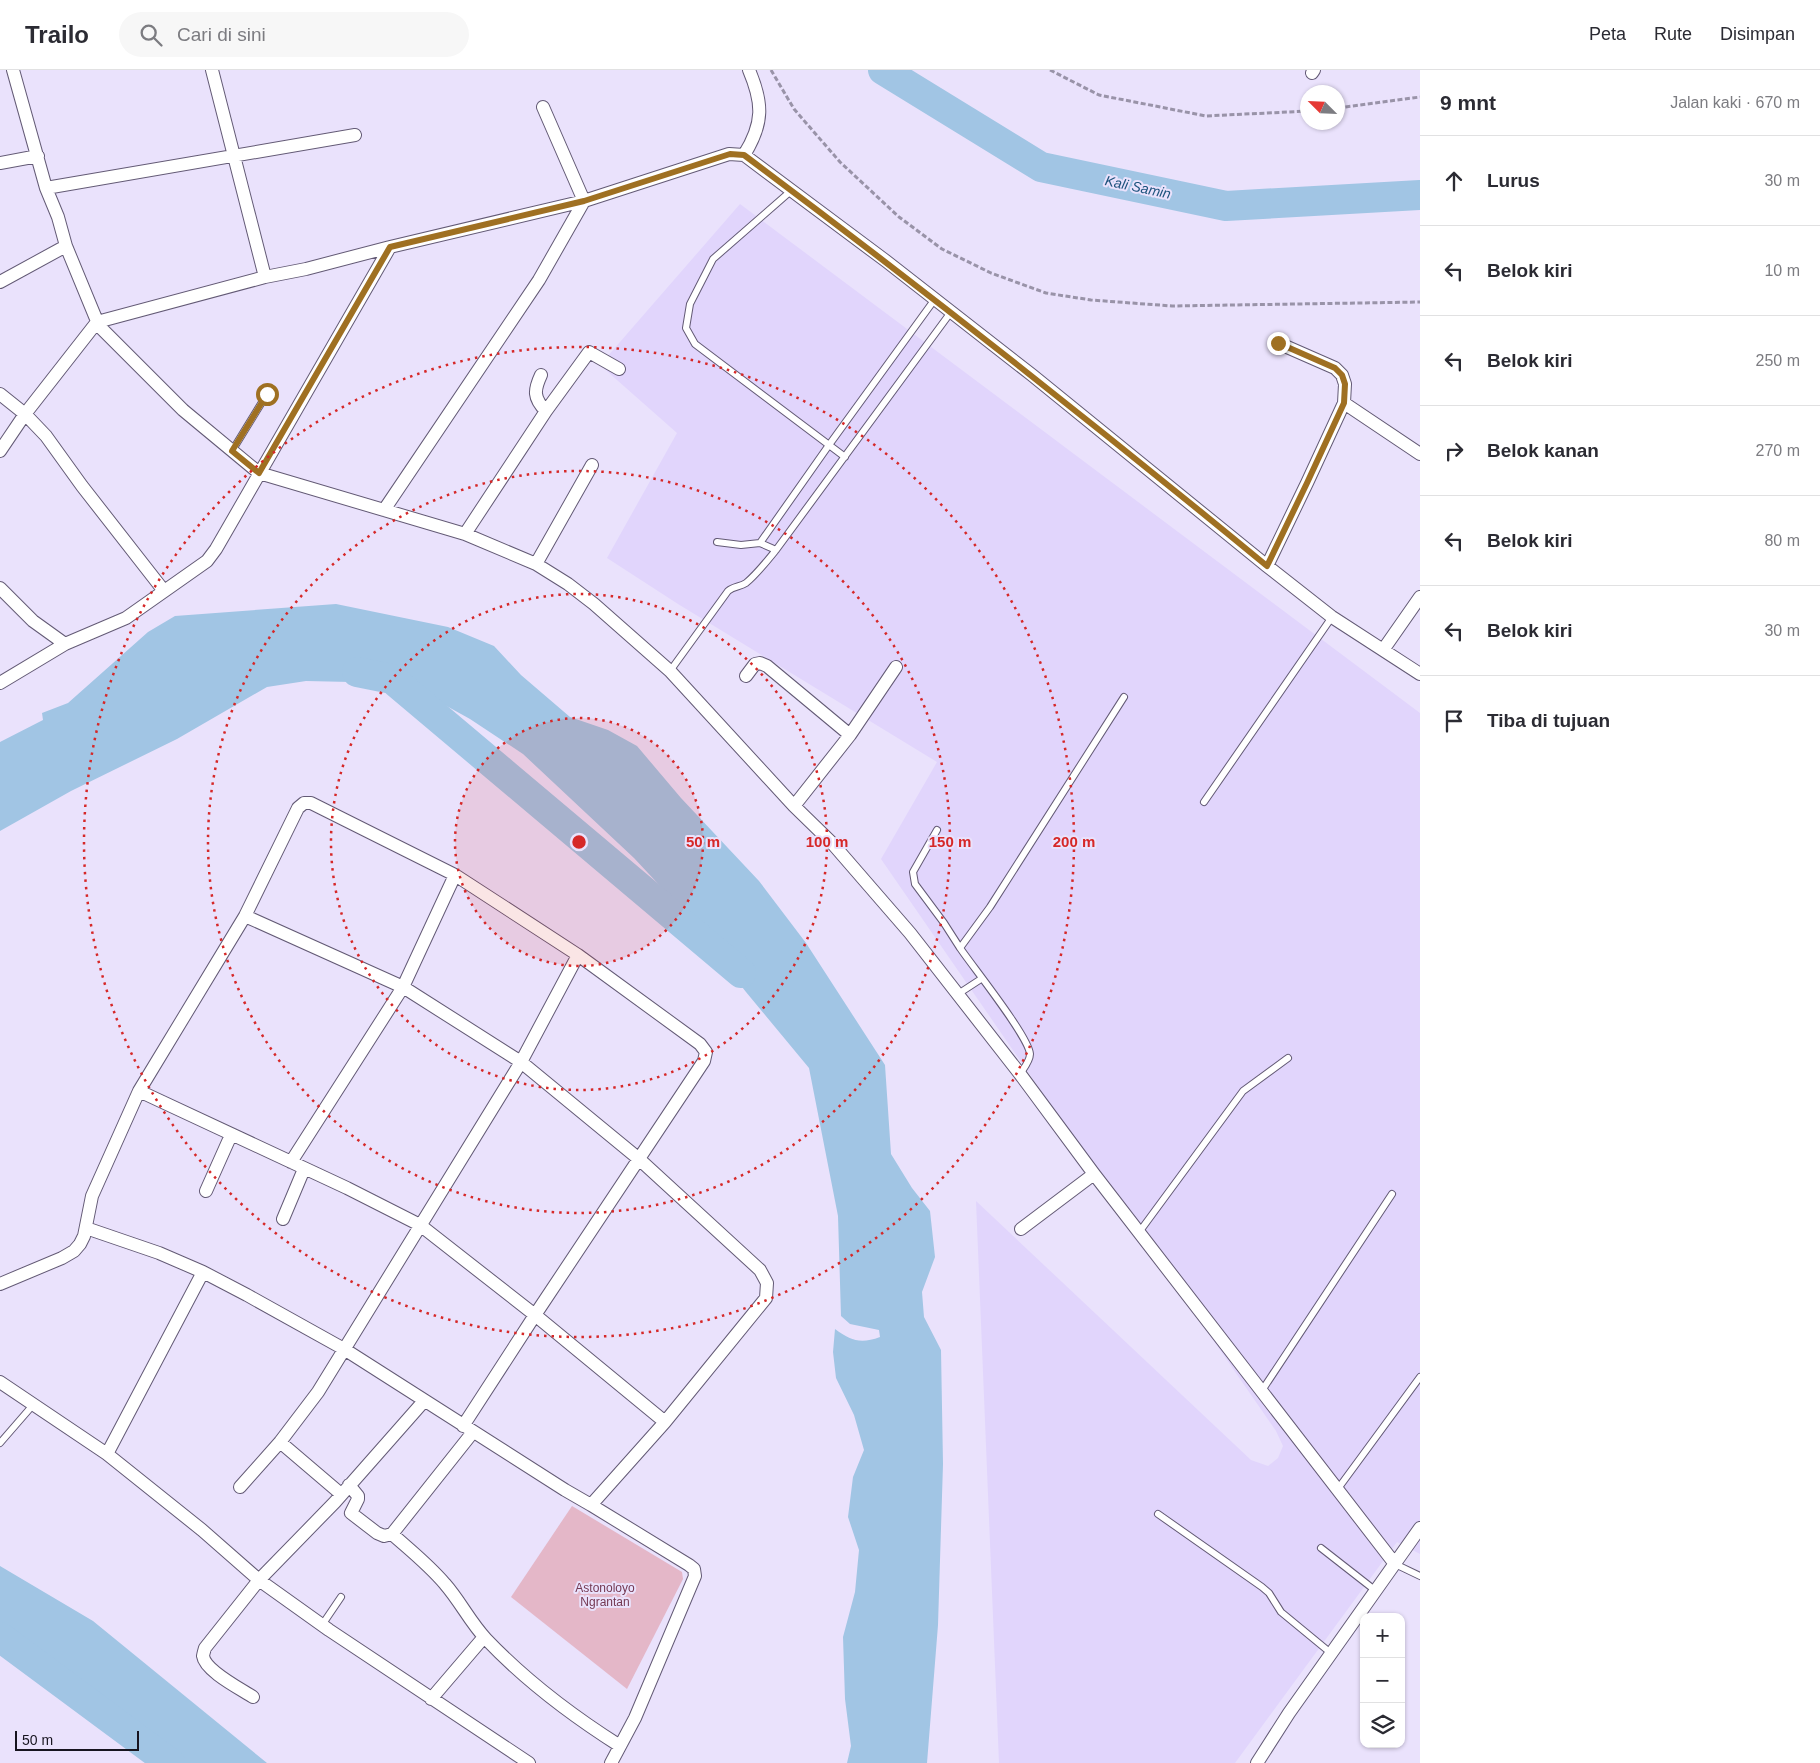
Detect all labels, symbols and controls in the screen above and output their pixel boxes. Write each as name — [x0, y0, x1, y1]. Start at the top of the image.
search box — [119, 12, 469, 57]
text: Trailo — [25, 21, 89, 48]
icon: search — [137, 21, 165, 49]
text: Cari di sini — [177, 24, 266, 45]
text: Peta — [1589, 24, 1626, 44]
text: Rute — [1654, 24, 1692, 44]
text: Disimpan — [1720, 24, 1795, 44]
north arrow — [1300, 85, 1345, 130]
text: 9 mnt — [1440, 91, 1496, 114]
text: Jalan kaki · 670 m — [1670, 94, 1800, 111]
icon: ahead — [1440, 167, 1468, 195]
text: Lurus — [1487, 170, 1540, 191]
water label: Kali Samin — [1104, 172, 1173, 202]
text: 30 m — [1764, 172, 1800, 189]
icon: left — [1440, 257, 1468, 285]
text: Belok kiri — [1487, 260, 1573, 281]
text: 10 m — [1764, 262, 1800, 279]
route end — [1267, 332, 1290, 355]
icon: left — [1440, 347, 1468, 375]
text: Belok kiri — [1487, 350, 1573, 371]
text: 250 m — [1756, 352, 1800, 369]
route start — [256, 383, 279, 406]
icon: right — [1440, 437, 1468, 465]
text: Belok kanan — [1487, 440, 1599, 461]
text: 270 m — [1756, 442, 1800, 459]
icon: left — [1440, 527, 1468, 555]
text: Belok kiri — [1487, 530, 1573, 551]
text: 80 m — [1764, 532, 1800, 549]
icon: left — [1440, 617, 1468, 645]
text: Belok kiri — [1487, 620, 1573, 641]
text: 30 m — [1764, 622, 1800, 639]
icon: arrive — [1440, 707, 1468, 735]
text: Tiba di tujuan — [1487, 710, 1610, 731]
centre of rings — [570, 833, 588, 851]
text: 50 m — [686, 833, 720, 850]
text: 100 m — [806, 833, 848, 850]
text: 150 m — [929, 833, 971, 850]
text: 200 m — [1053, 833, 1095, 850]
park label: Astonoloyo Ngrantan — [575, 1581, 635, 1609]
map controls — [1360, 1613, 1405, 1748]
button: + — [1360, 1613, 1405, 1658]
button: − — [1360, 1658, 1405, 1703]
button: layers — [1360, 1703, 1405, 1748]
scale bar — [15, 1728, 139, 1751]
text: 50 m — [22, 1732, 53, 1748]

